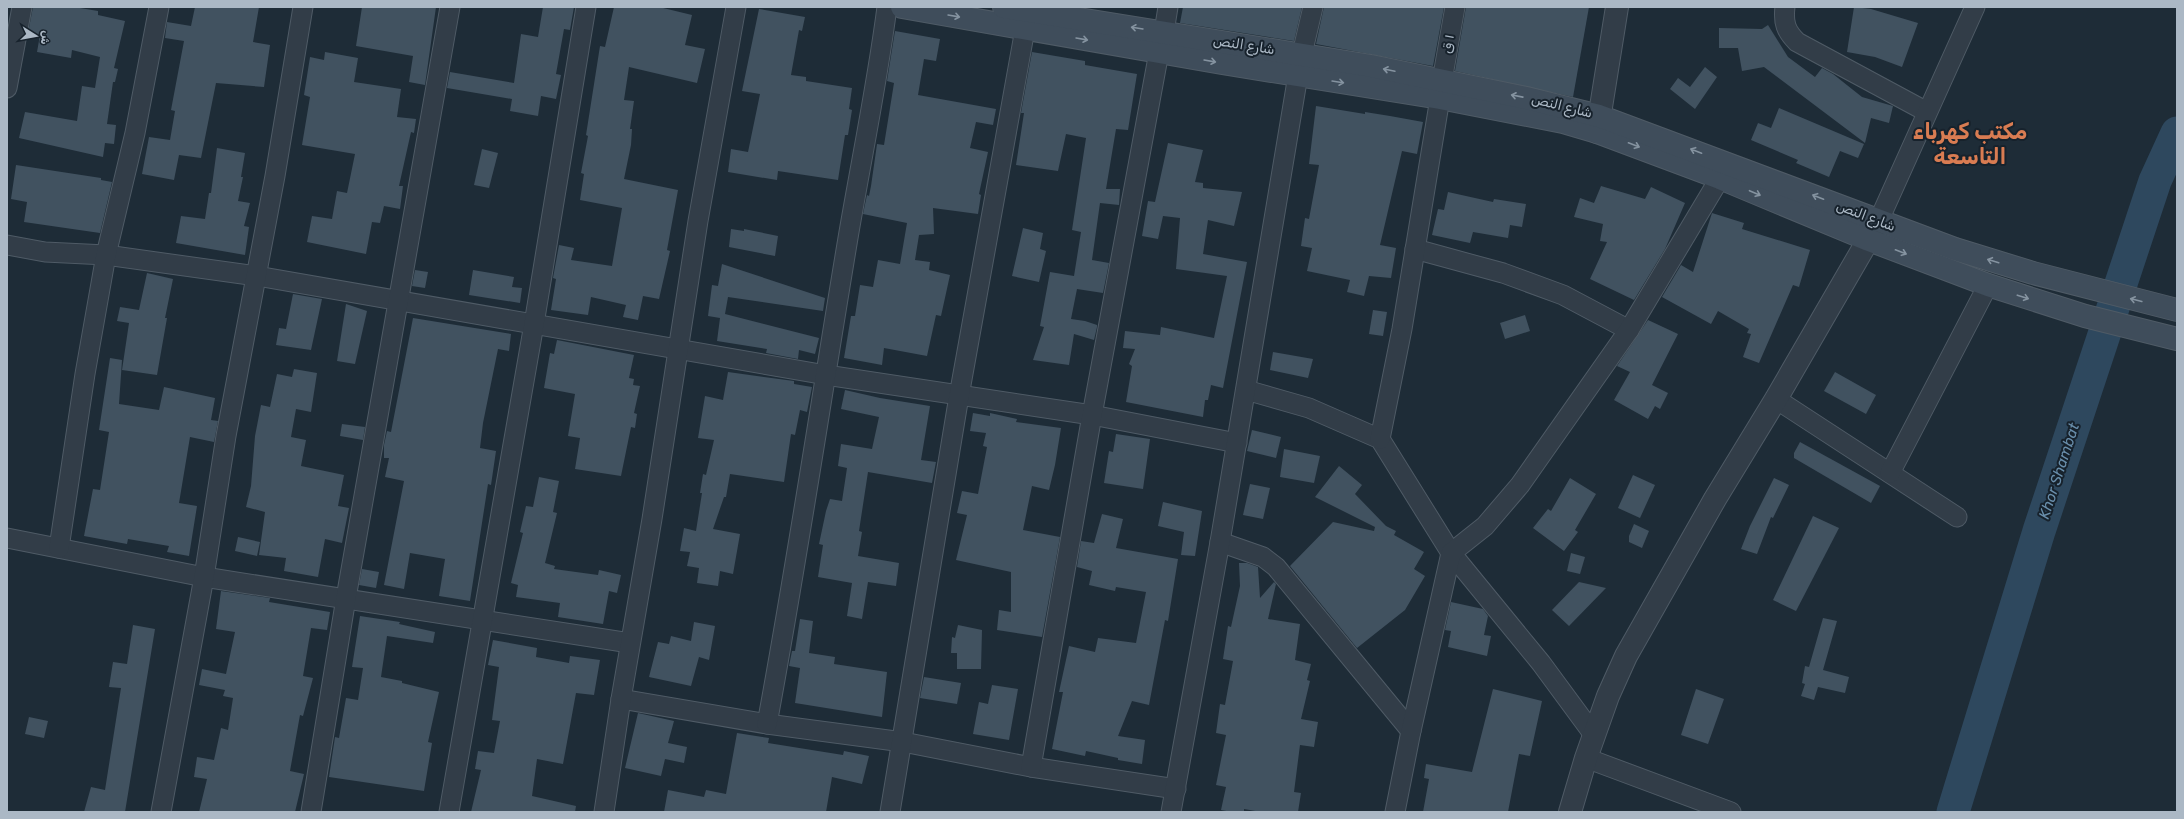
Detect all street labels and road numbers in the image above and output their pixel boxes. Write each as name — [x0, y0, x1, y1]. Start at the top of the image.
street label: شارع النص — [1212, 32, 1276, 60]
street label: ١ ق — [1438, 33, 1458, 55]
street label: شارع النص — [1529, 90, 1594, 124]
street label: شارع النص — [1833, 197, 1898, 237]

